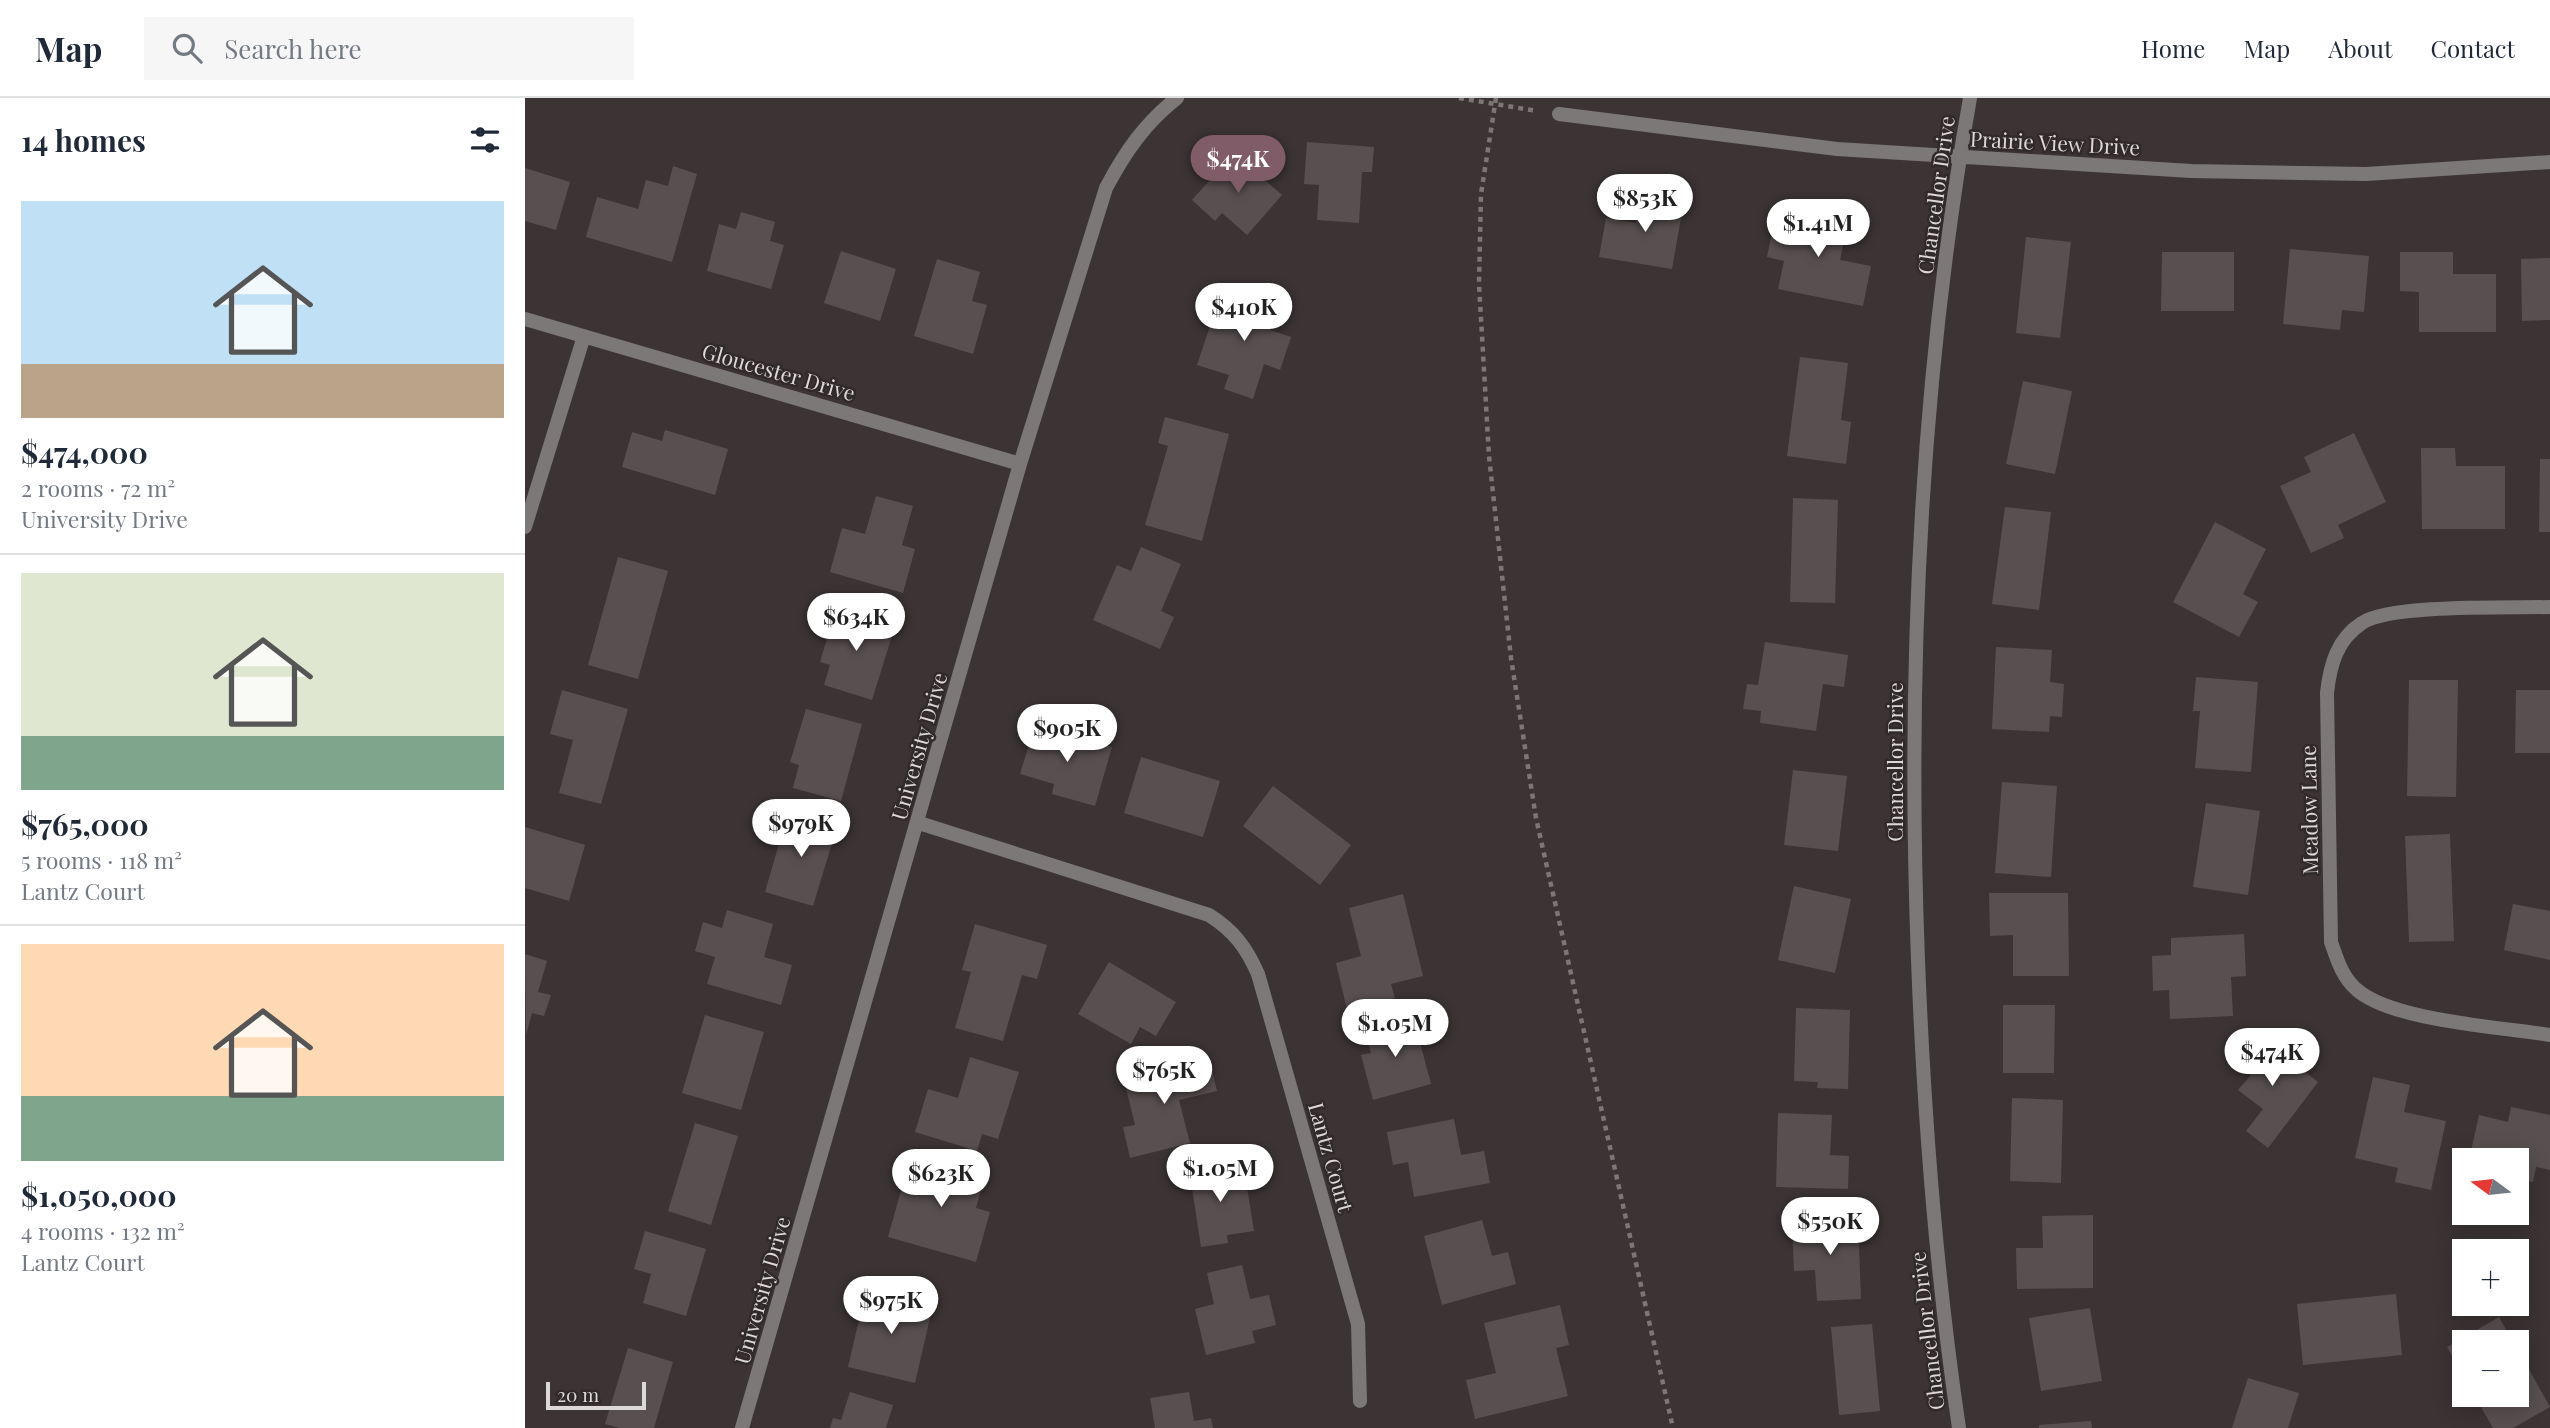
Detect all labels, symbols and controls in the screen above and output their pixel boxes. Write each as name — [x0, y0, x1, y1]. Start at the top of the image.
search box — [144, 17, 634, 80]
text: Map — [35, 26, 102, 70]
icon: search — [168, 29, 206, 67]
text: Search here — [224, 31, 362, 66]
text: Home — [2141, 32, 2205, 64]
text: Map — [2243, 32, 2290, 64]
text: About — [2328, 32, 2392, 64]
text: Contact — [2430, 32, 2515, 64]
street label: Chancellor Drive — [1910, 114, 1960, 276]
text: 14 homes — [21, 120, 146, 160]
icon: filters — [466, 121, 504, 159]
street label: Prairie View Drive — [1969, 124, 2141, 160]
pin: $474K — [1189, 136, 1287, 195]
text: $474K — [1207, 142, 1269, 173]
pin: $853K — [1596, 174, 1694, 234]
text: $853K — [1613, 181, 1677, 212]
pin: $1.41M — [1761, 200, 1875, 259]
text: $1.41M — [1783, 206, 1853, 237]
icon: home — [200, 247, 326, 373]
pin: $410K — [1195, 284, 1293, 343]
text: $410K — [1211, 290, 1277, 321]
street label: Gloucester Drive — [699, 336, 859, 406]
text: $474,000 — [21, 432, 148, 472]
text: 2 rooms · 72 m² — [21, 472, 175, 503]
text: University Drive — [21, 503, 188, 534]
pin: $634K — [807, 594, 905, 653]
text: $634K — [823, 600, 889, 631]
icon: home — [200, 619, 326, 745]
street label: University Drive — [884, 669, 952, 823]
street label: Chancellor Drive — [1880, 682, 1908, 842]
pin: $905K — [1018, 704, 1116, 764]
text: $905K — [1033, 711, 1101, 742]
street label: Meadow Lane — [2293, 745, 2323, 875]
pin: $979K — [752, 800, 850, 859]
text: $765,000 — [21, 804, 149, 844]
text: $979K — [768, 806, 834, 837]
text: 5 rooms · 118 m² — [21, 844, 182, 875]
text: Lantz Court — [21, 875, 145, 906]
icon: home — [200, 990, 326, 1116]
pin: $1.05M — [1338, 1000, 1452, 1059]
text: $1.05M — [1358, 1006, 1432, 1037]
pin: $474K — [2223, 1028, 2321, 1088]
text: $474K — [2241, 1035, 2303, 1066]
pin: $765K — [1115, 1046, 1213, 1106]
text: $765K — [1132, 1053, 1196, 1084]
street label: Lantz Court — [1303, 1099, 1361, 1216]
pin: $1.05M — [1163, 1144, 1277, 1204]
north arrow — [2452, 1148, 2529, 1225]
map controls — [2452, 1148, 2529, 1407]
pin: $623K — [892, 1150, 990, 1209]
text: $1.05M — [1183, 1151, 1257, 1182]
text: $623K — [908, 1156, 974, 1187]
text: $1,050,000 — [21, 1175, 177, 1215]
pin: $550K — [1781, 1198, 1879, 1257]
text: $550K — [1797, 1204, 1863, 1235]
street label: University Drive — [727, 1213, 795, 1367]
text: 4 rooms · 132 m² — [21, 1215, 185, 1246]
button: + — [2452, 1239, 2529, 1316]
text: Lantz Court — [21, 1246, 145, 1277]
street label: Chancellor Drive — [1902, 1250, 1950, 1412]
pin: $975K — [842, 1276, 940, 1336]
text: $975K — [859, 1283, 923, 1314]
button: − — [2452, 1330, 2529, 1407]
scale bar — [546, 1379, 646, 1411]
text: 20 m — [557, 1381, 599, 1407]

